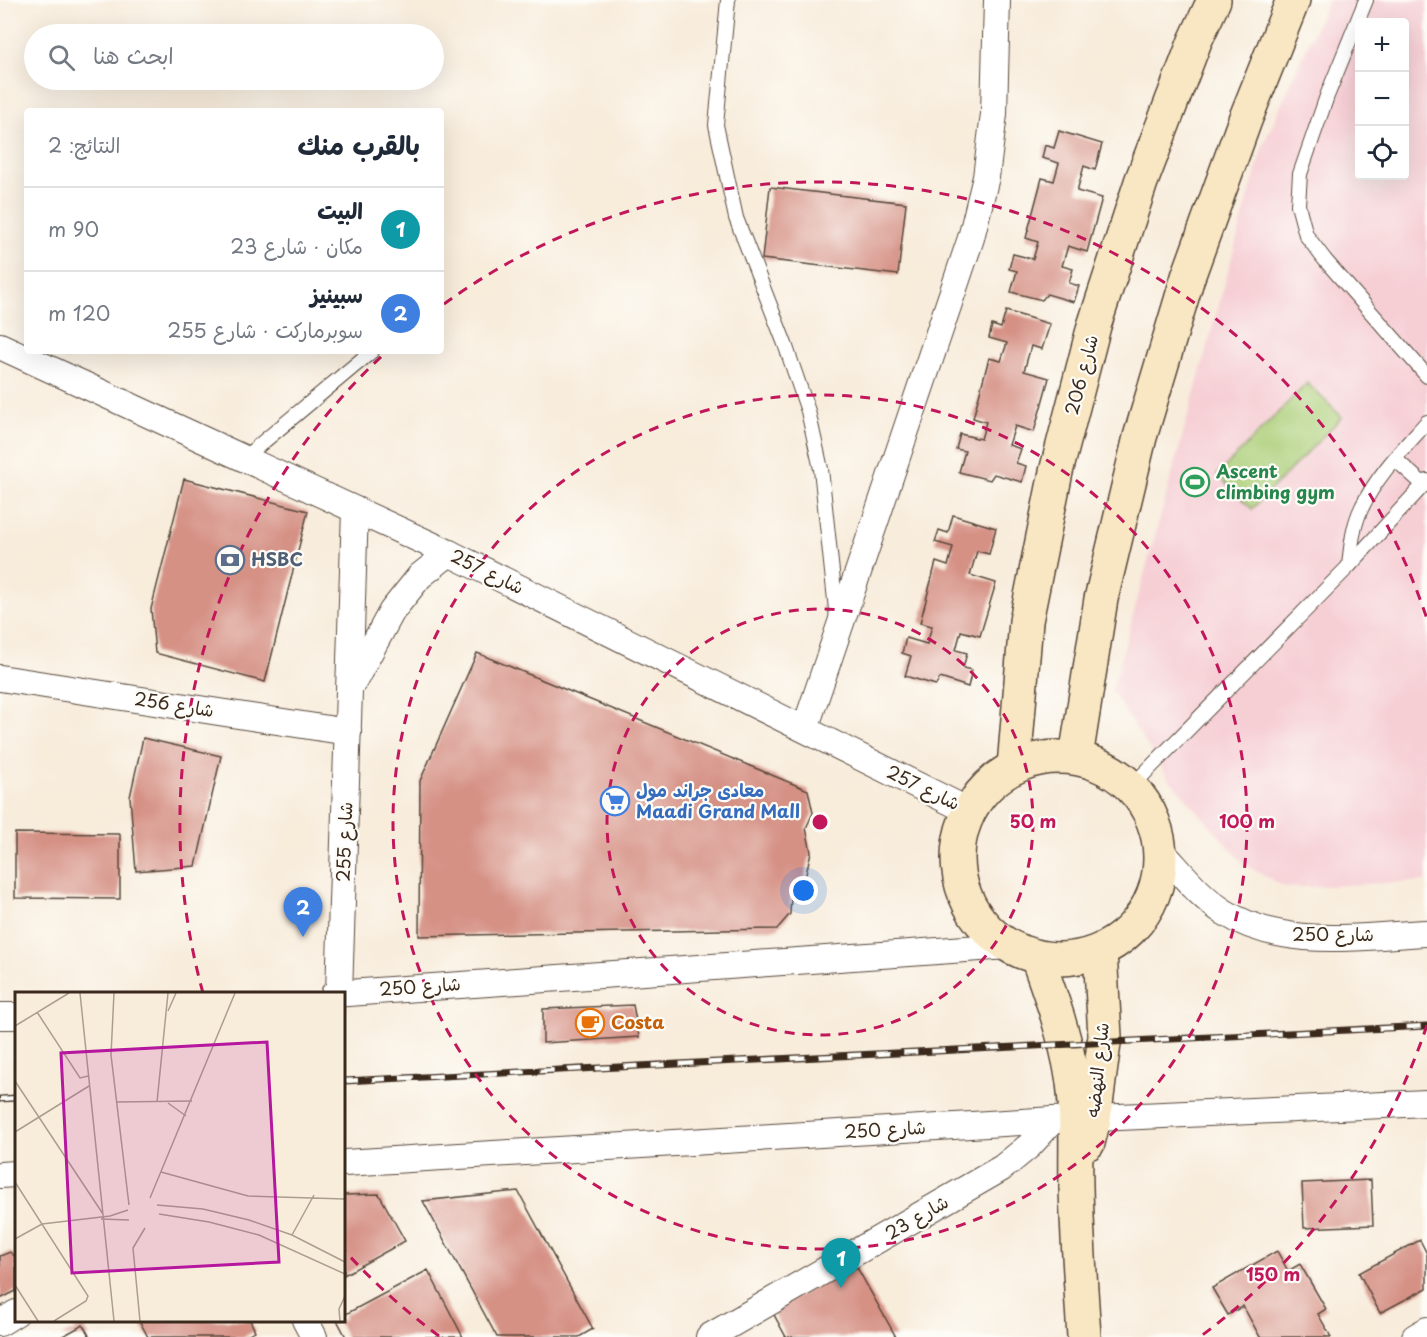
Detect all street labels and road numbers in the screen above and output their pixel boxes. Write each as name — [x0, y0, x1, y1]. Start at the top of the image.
street label: شارع 206 — [1057, 331, 1104, 418]
street label: شارع 257 — [446, 541, 529, 600]
street label: شارع 256 — [132, 684, 216, 723]
street label: شارع 257 — [882, 757, 965, 816]
street label: شارع 255 — [329, 801, 358, 883]
street label: شارع 250 — [1292, 920, 1374, 947]
street label: شارع 250 — [378, 969, 462, 1002]
street label: شارع النهضه — [1078, 1021, 1115, 1119]
street label: شارع 250 — [843, 1113, 926, 1144]
street label: شارع 23 — [880, 1188, 953, 1246]

